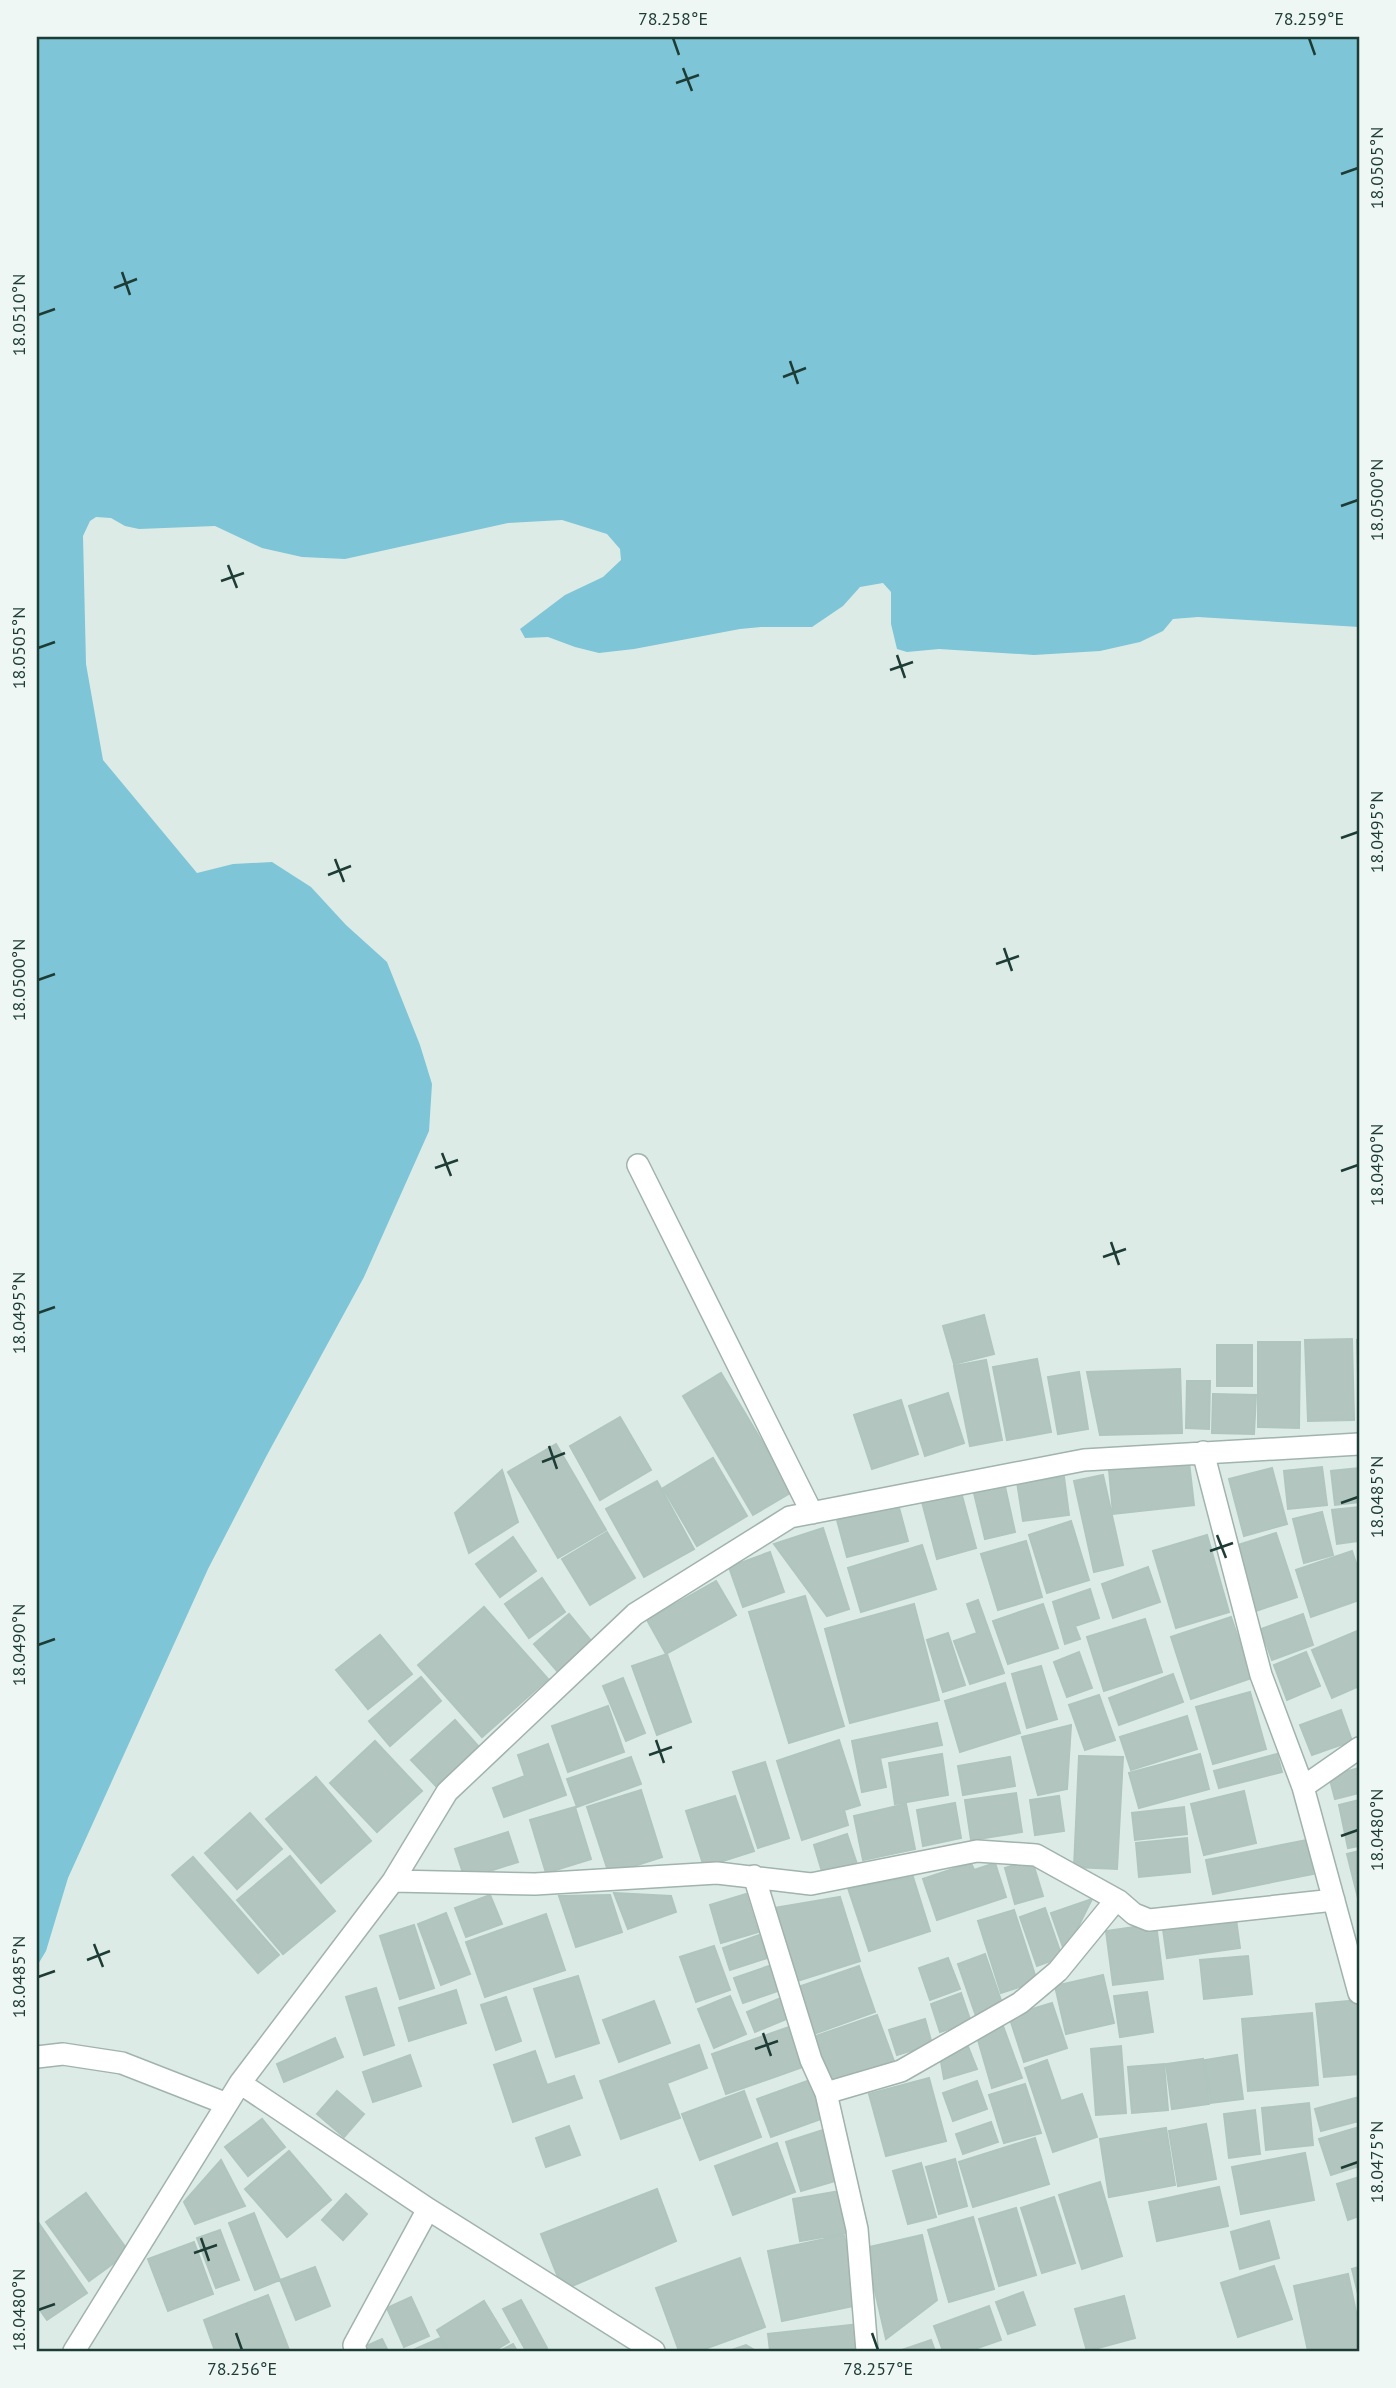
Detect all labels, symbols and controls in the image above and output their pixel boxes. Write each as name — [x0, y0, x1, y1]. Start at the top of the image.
text: 78.258°E — [638, 7, 708, 30]
text: 78.259°E — [1274, 7, 1344, 30]
text: 18.0505°N — [1365, 127, 1388, 209]
text: 18.0510°N — [7, 274, 30, 356]
text: 18.0500°N — [1365, 459, 1388, 541]
text: 18.0505°N — [7, 607, 30, 689]
text: 18.0495°N — [1365, 791, 1388, 873]
text: 18.0500°N — [7, 939, 30, 1021]
text: 18.0490°N — [1365, 1124, 1388, 1206]
text: 18.0495°N — [7, 1272, 30, 1354]
text: 18.0485°N — [1365, 1456, 1388, 1538]
text: 18.0490°N — [7, 1604, 30, 1686]
text: 18.0480°N — [1365, 1789, 1388, 1871]
text: 18.0485°N — [7, 1936, 30, 2018]
text: 18.0475°N — [1365, 2121, 1388, 2203]
text: 18.0480°N — [7, 2269, 30, 2351]
text: 78.256°E — [207, 2357, 277, 2380]
text: 78.257°E — [843, 2357, 913, 2380]

